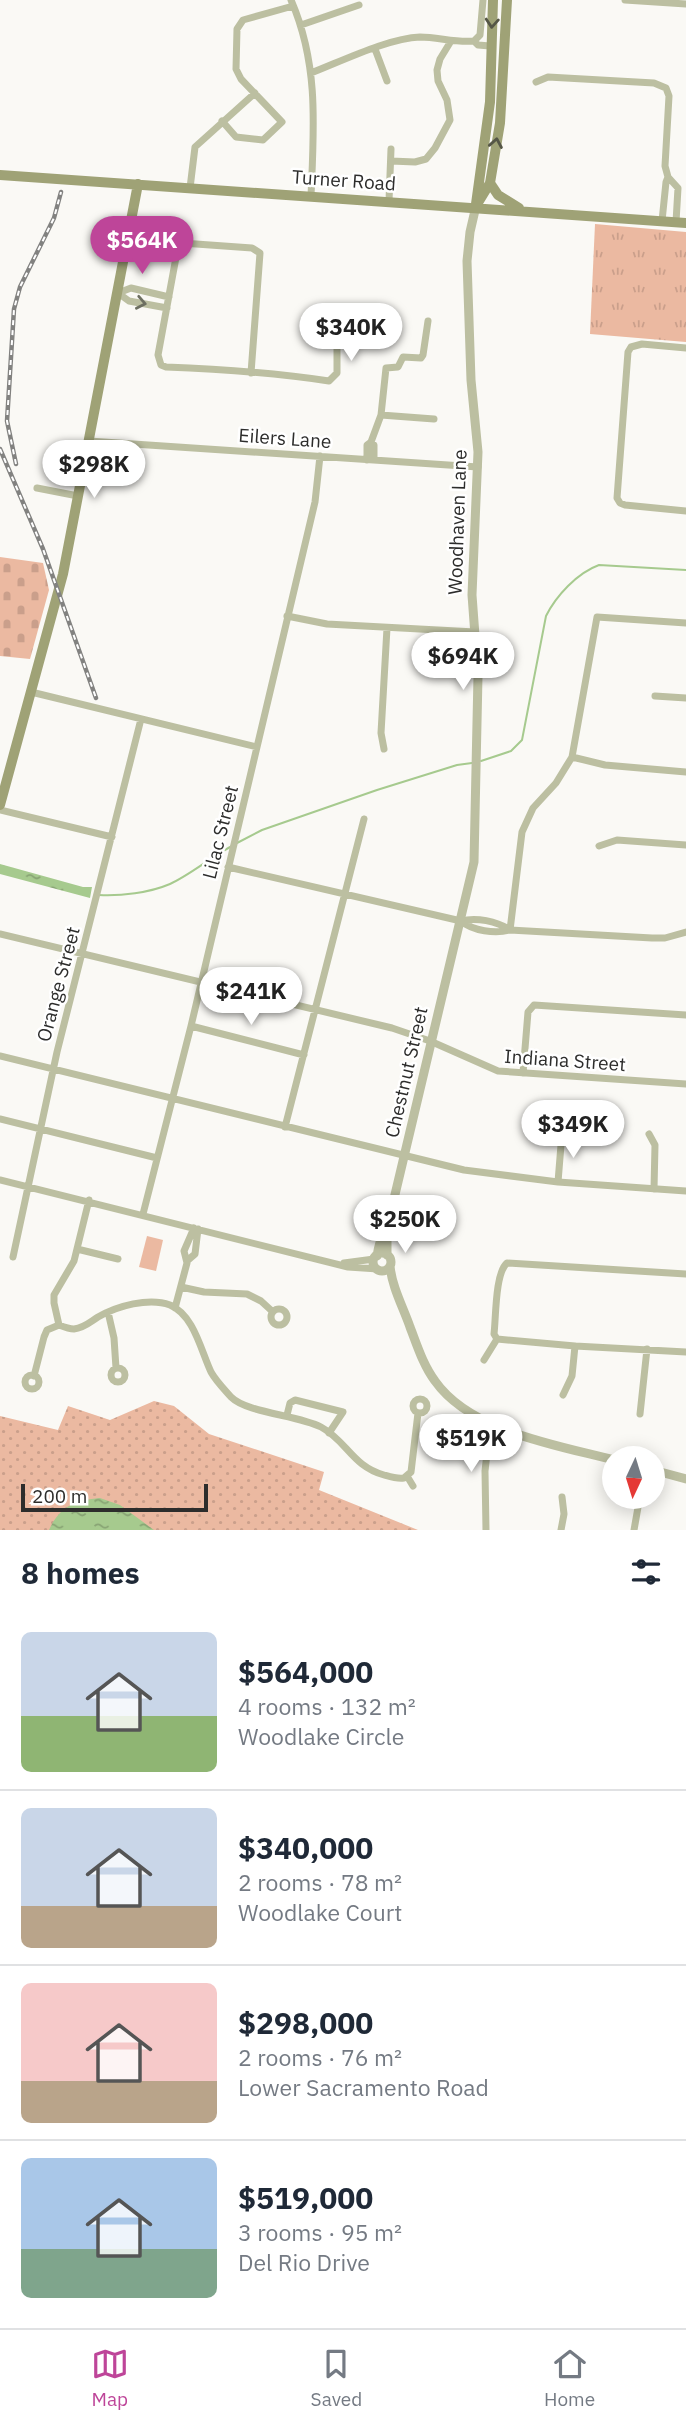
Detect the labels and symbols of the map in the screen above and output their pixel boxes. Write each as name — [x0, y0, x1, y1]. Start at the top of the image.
one-way arrow — [485, 18, 500, 29]
one-way arrow — [488, 137, 503, 149]
street label: Turner Road — [291, 164, 397, 196]
pin: $564K — [93, 216, 191, 276]
one-way arrow — [135, 295, 147, 310]
pin: $340K — [302, 304, 400, 363]
street label: Eilers Lane — [238, 423, 332, 453]
pin: $298K — [45, 440, 143, 500]
street label: Woodhaven Lane — [442, 449, 472, 595]
pin: $694K — [414, 632, 512, 692]
street label: Lilac Street — [197, 783, 243, 881]
street label: Orange Street — [31, 924, 85, 1044]
pin: $241K — [202, 968, 300, 1027]
street label: Chestnut Street — [379, 1004, 433, 1140]
street label: Indiana Street — [503, 1044, 627, 1076]
pin: $349K — [524, 1100, 622, 1160]
pin: $250K — [356, 1196, 454, 1255]
pin: $519K — [422, 1414, 520, 1474]
north arrow — [602, 1446, 665, 1508]
scale bar — [21, 1481, 208, 1513]

